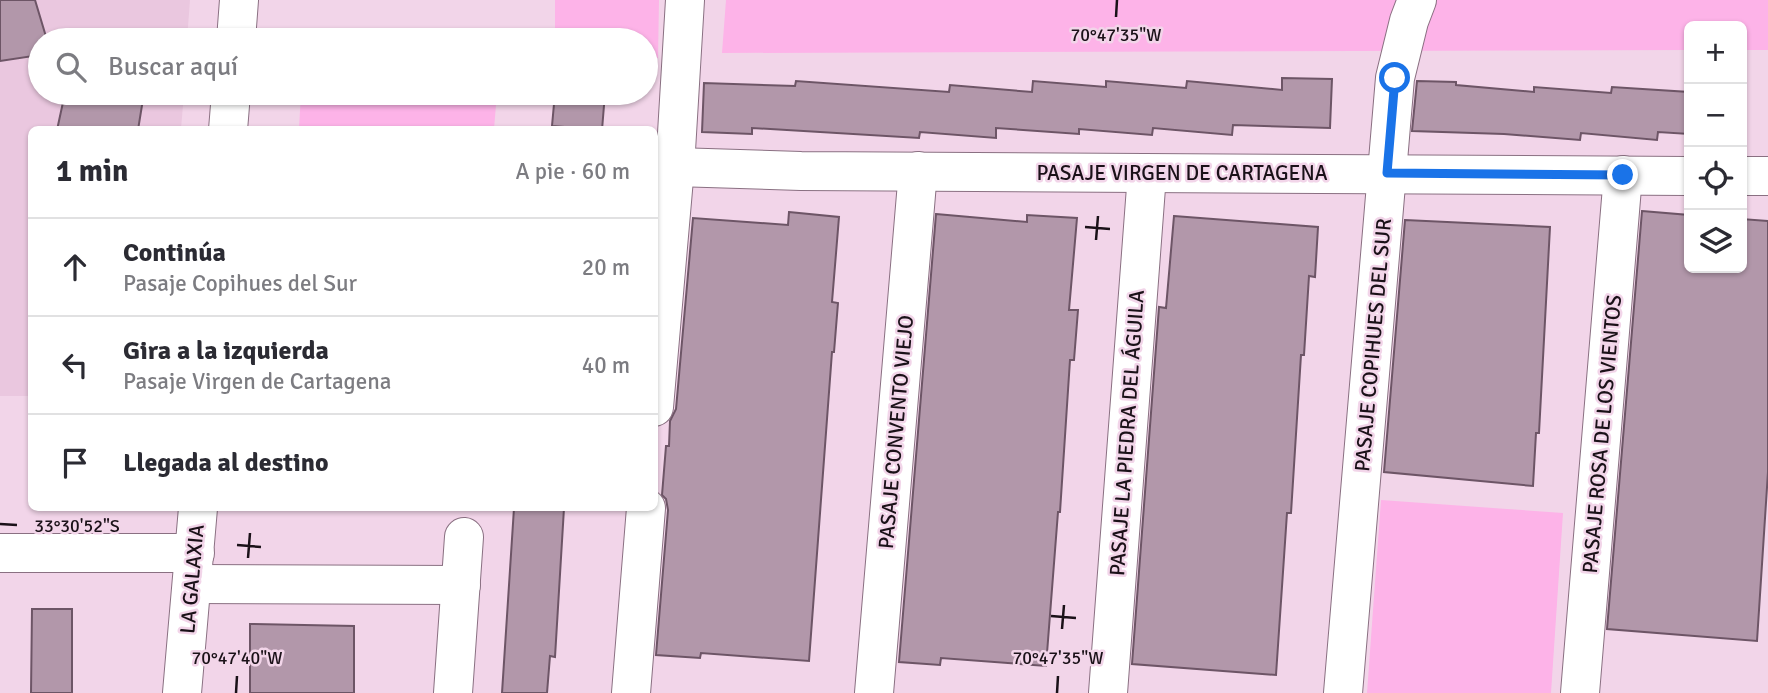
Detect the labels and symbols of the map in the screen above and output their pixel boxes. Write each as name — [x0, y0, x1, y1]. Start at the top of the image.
text: 70°47'35"W — [1071, 24, 1161, 46]
route start — [1379, 62, 1410, 93]
route end — [1607, 159, 1638, 190]
street label: PASAJE VIRGEN DE CARTAGENA — [1036, 160, 1328, 186]
street label: PASAJE COPIHUES DEL SUR — [1349, 217, 1397, 473]
street label: PASAJE LA PIEDRA DEL ÁGUILA — [1104, 289, 1150, 577]
street label: PASAJE ROSA DE LOS VIENTOS — [1577, 294, 1627, 574]
street label: PASAJE CONVENTO VIEJO — [873, 314, 919, 550]
text: 33°30'52"S — [34, 515, 120, 537]
street label: LA GALAXIA — [174, 523, 210, 635]
text: 70°47'40"W — [192, 647, 282, 669]
text: 70°47'35"W — [1013, 647, 1103, 669]

